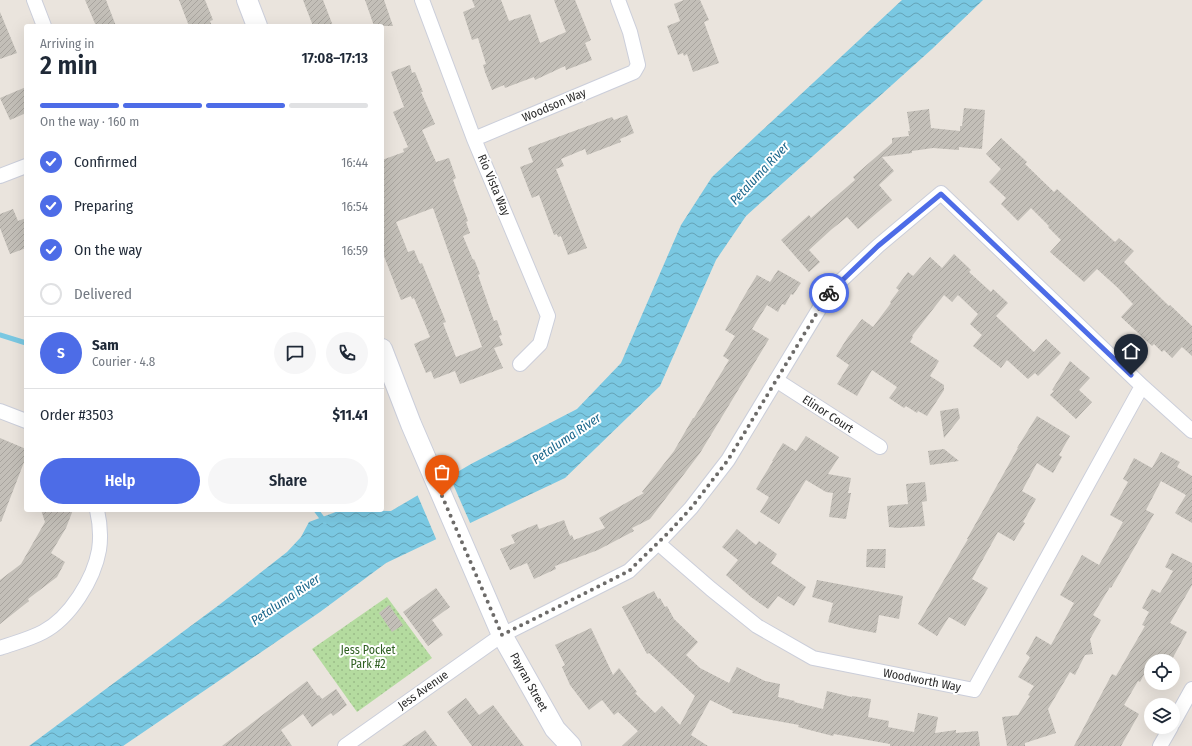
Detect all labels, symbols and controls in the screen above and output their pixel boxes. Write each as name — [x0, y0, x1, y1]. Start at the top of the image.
text: Arriving in — [40, 36, 94, 51]
text: 17:08–17:13 — [301, 49, 368, 67]
text: 2 min — [40, 50, 98, 81]
street label: Woodson Way — [520, 85, 589, 125]
text: On the way · 160 m — [40, 114, 139, 129]
water label: Petaluma River — [727, 139, 792, 208]
icon: check — [40, 151, 62, 173]
street label: Rio Vista Way — [475, 152, 513, 218]
text: Confirmed — [74, 153, 137, 171]
text: 16:44 — [341, 155, 368, 170]
icon: check — [40, 195, 62, 217]
text: Preparing — [74, 197, 133, 215]
text: 16:54 — [341, 199, 368, 214]
icon: check — [40, 239, 62, 261]
text: On the way — [74, 241, 142, 259]
text: 16:59 — [342, 243, 368, 258]
courier — [809, 273, 849, 313]
icon: bike — [818, 282, 840, 304]
text: Delivered — [74, 285, 132, 303]
button: chat — [274, 332, 316, 374]
button: phone — [326, 332, 368, 374]
pin — [1114, 334, 1148, 375]
text: Sam — [92, 336, 119, 354]
icon: home — [1120, 340, 1142, 362]
text: S — [57, 344, 65, 362]
text: Courier · 4.8 — [92, 354, 155, 369]
street label: Elinor Court — [800, 392, 856, 436]
text: Order #3503 — [40, 406, 114, 424]
text: $11.41 — [332, 406, 368, 424]
water label: Petaluma River — [529, 410, 604, 467]
pin — [425, 455, 459, 496]
button: Help — [40, 458, 200, 504]
button: Share — [208, 458, 368, 504]
icon: bag — [431, 461, 453, 483]
water label: Petaluma River — [248, 571, 323, 628]
park label: Jess Pocket Park #2 — [341, 643, 395, 671]
street label: Payran Street — [507, 650, 551, 714]
map controls — [1144, 654, 1180, 734]
button: locate — [1144, 654, 1180, 690]
street label: Woodworth Way — [882, 666, 963, 695]
street label: Jess Avenue — [395, 668, 451, 712]
button: layers — [1144, 698, 1180, 734]

